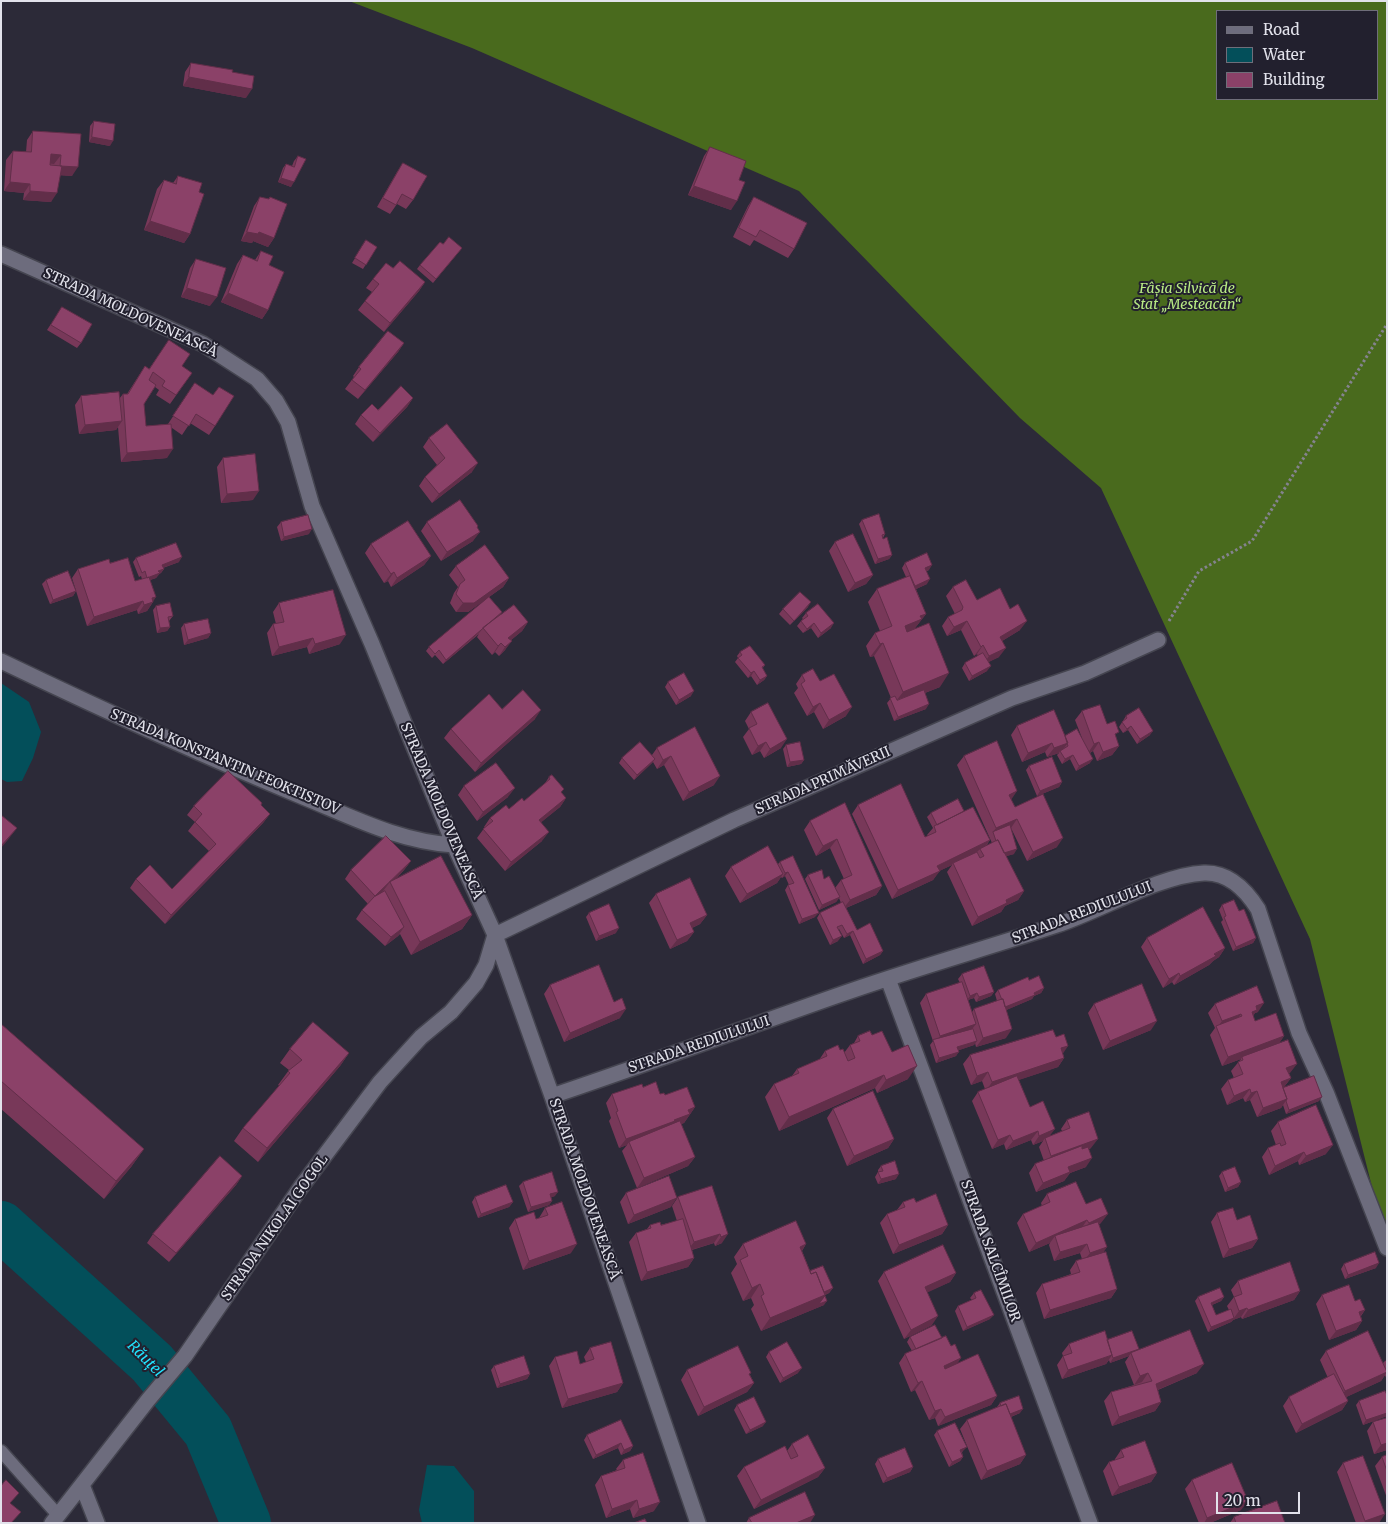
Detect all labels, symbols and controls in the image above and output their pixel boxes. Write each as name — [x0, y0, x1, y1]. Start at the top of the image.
legend — [1216, 10, 1378, 100]
text: Road — [1263, 20, 1299, 39]
text: Water — [1263, 45, 1305, 64]
text: Building — [1263, 70, 1325, 89]
street label: STRADA MOLDOVENEASCĂ — [40, 265, 220, 361]
park label: Fâșia Silvică de Stat „Mesteacăn“ — [1133, 281, 1241, 314]
street label: STRADA KONSTANTIN FEOKTISTOV — [108, 706, 342, 818]
street label: STRADA MOLDOVENEASCĂ — [396, 720, 486, 902]
street label: STRADA PRIMĂVERII — [753, 744, 893, 818]
street label: STRADA REDIULULUI — [1010, 879, 1154, 947]
street label: STRADA REDIULULUI — [626, 1013, 772, 1077]
street label: STRADA MOLDOVENEASCĂ — [545, 1096, 623, 1282]
street label: STRADA NIKOLAI GOGOL — [218, 1152, 332, 1304]
street label: STRADA SALCÎMILOR — [956, 1178, 1024, 1324]
water label: Răuțel — [123, 1337, 167, 1381]
scale bar — [1218, 1482, 1302, 1514]
text: 20 m — [1224, 1491, 1261, 1510]

